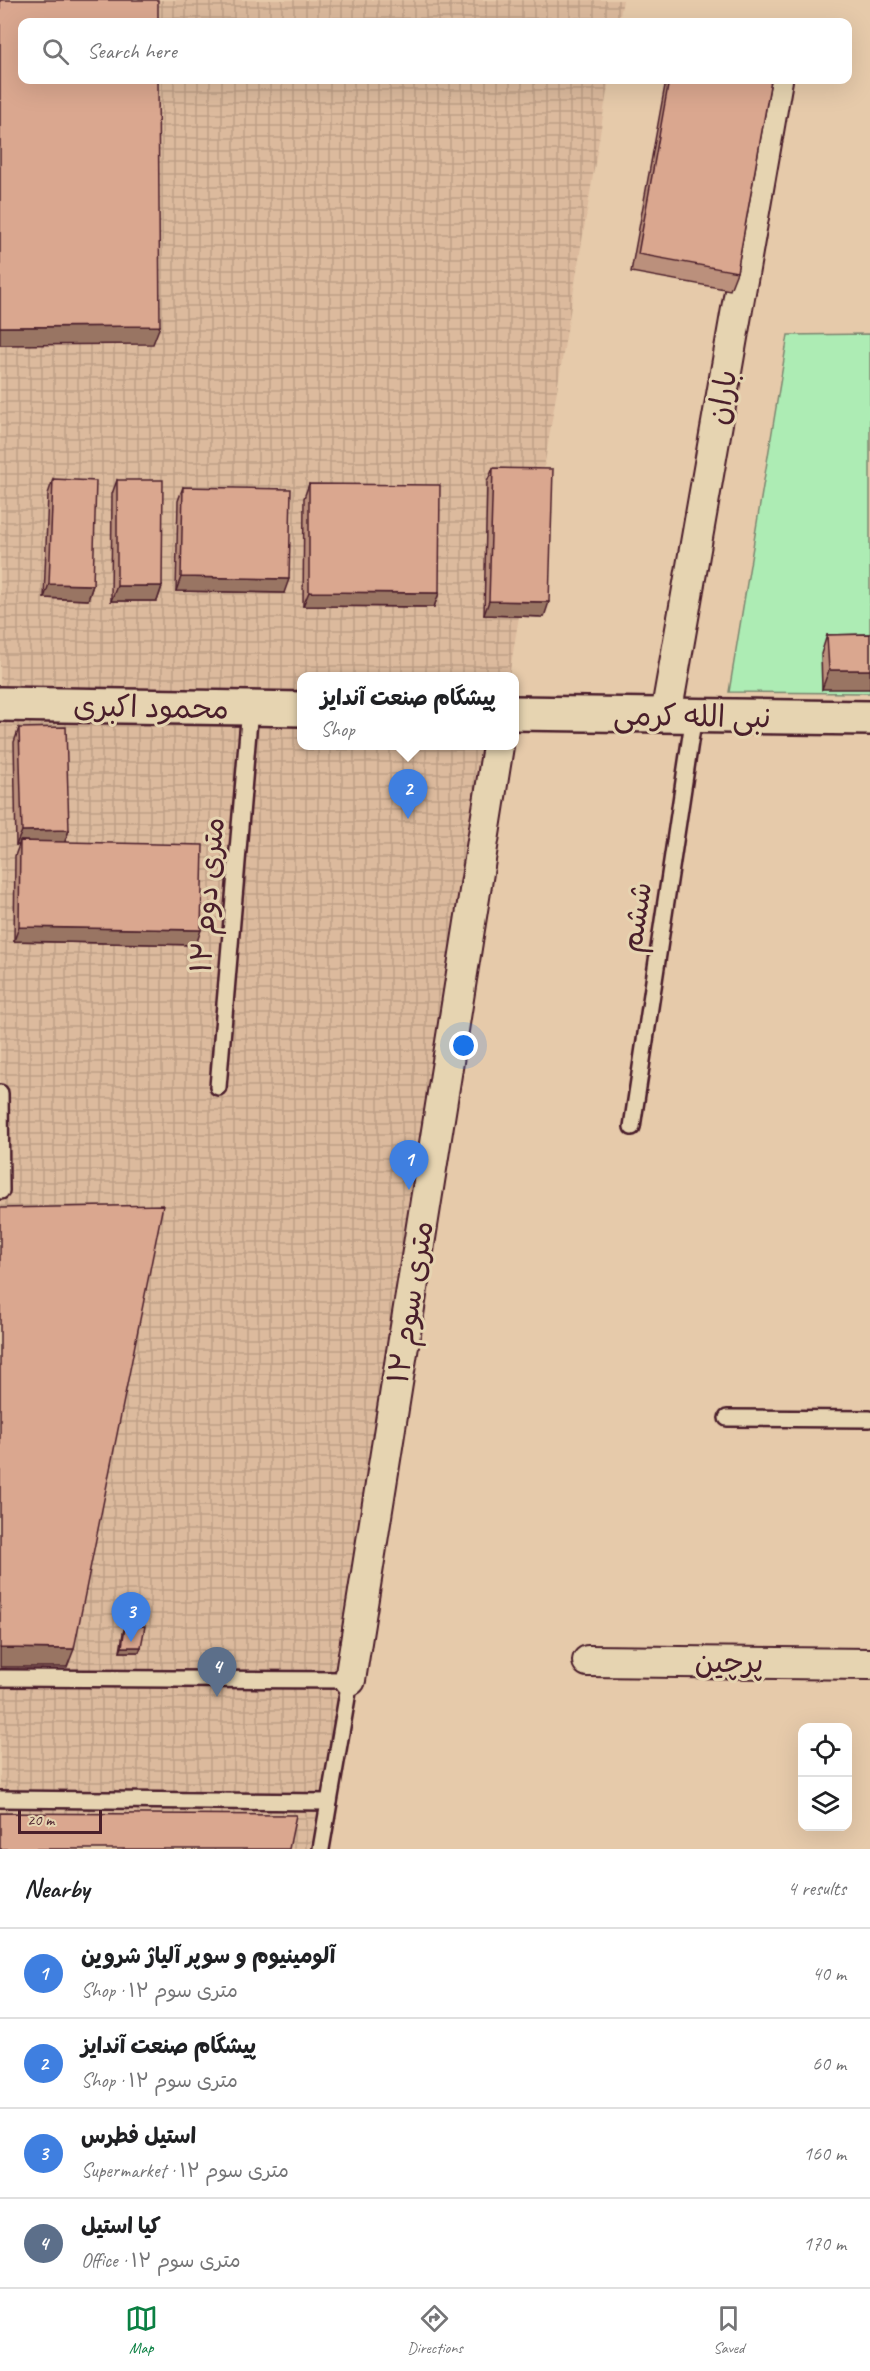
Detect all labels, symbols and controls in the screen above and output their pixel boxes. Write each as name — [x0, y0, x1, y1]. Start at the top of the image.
search box — [18, 18, 852, 84]
icon: search — [39, 35, 72, 68]
text: Search here — [87, 37, 177, 65]
street label: باران — [699, 367, 745, 427]
popup — [297, 672, 519, 750]
text: پیشگام صنعت آندایز — [320, 684, 496, 712]
street label: محمود اکبری — [73, 687, 229, 727]
street label: نبی الله کرمی — [613, 696, 771, 736]
text: Shop — [320, 717, 355, 742]
pin: 2 — [388, 770, 428, 819]
street label: ۱۲ متری دوم — [181, 816, 237, 975]
street label: ششم — [612, 879, 663, 955]
your location — [449, 1031, 478, 1060]
pin: 1 — [390, 1140, 428, 1190]
street label: ۱۲ متری سوم — [378, 1218, 446, 1387]
pin: 3 — [112, 1592, 150, 1642]
street label: پرچین — [695, 1643, 763, 1681]
pin: 4 — [198, 1648, 236, 1697]
map controls — [798, 1723, 852, 1831]
button: locate — [798, 1723, 852, 1777]
button: layers — [798, 1777, 852, 1831]
scale bar — [18, 1807, 102, 1834]
text: 20 m — [27, 1810, 54, 1830]
text: Nearby — [24, 1872, 89, 1905]
text: 4 results — [787, 1876, 846, 1901]
text: آلومینیوم و سوپر آلیاژ شروین — [81, 1942, 335, 1970]
text: 1 — [39, 1961, 48, 1986]
text: 40 m — [812, 1961, 846, 1986]
text: Shop · ۱۲ متری سوم — [81, 1978, 238, 2003]
text: پیشگام صنعت آندایز — [81, 2032, 256, 2060]
text: 2 — [39, 2051, 48, 2076]
text: 60 m — [812, 2051, 846, 2076]
text: Shop · ۱۲ متری سوم — [81, 2068, 238, 2093]
text: استیل فطرس — [81, 2122, 196, 2150]
text: 3 — [39, 2141, 48, 2166]
text: 160 m — [803, 2141, 846, 2166]
text: Supermarket · ۱۲ متری سوم — [81, 2158, 289, 2183]
text: کیا استیل — [81, 2212, 161, 2240]
text: 4 — [39, 2231, 48, 2256]
text: 170 m — [803, 2231, 846, 2256]
text: Office · ۱۲ متری سوم — [81, 2248, 241, 2273]
tab: Map — [125, 2302, 158, 2358]
tab: Directions — [407, 2302, 463, 2358]
tab: Saved — [712, 2302, 745, 2358]

